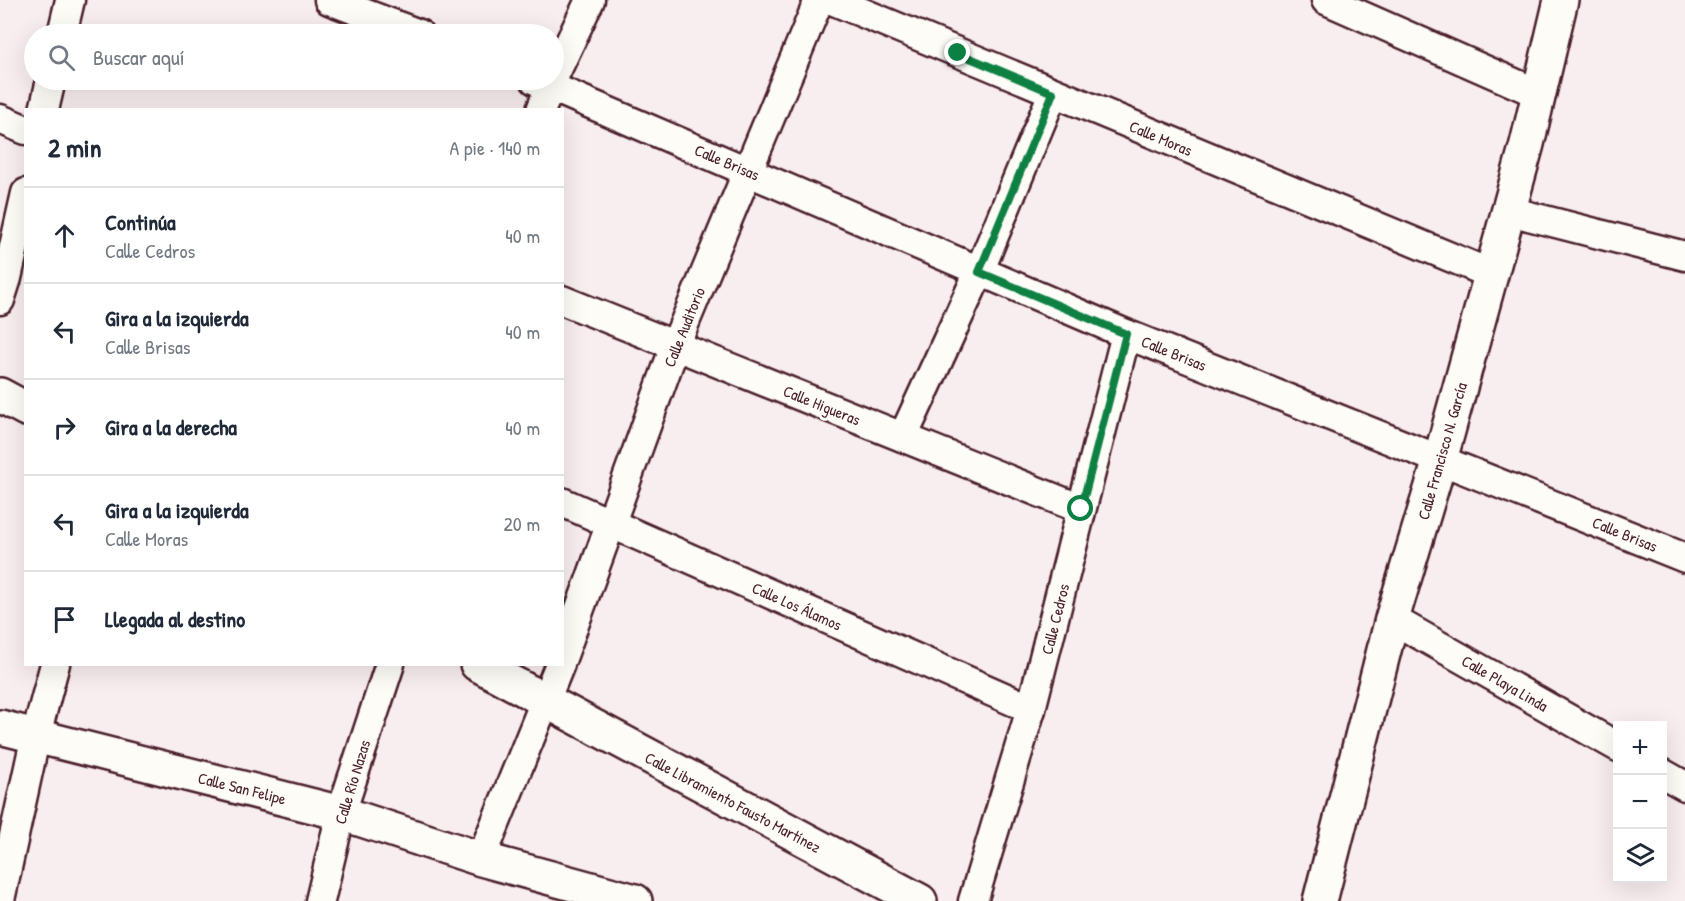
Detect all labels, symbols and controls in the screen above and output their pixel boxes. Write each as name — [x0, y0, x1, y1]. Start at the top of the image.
search box — [24, 24, 564, 90]
route end — [944, 39, 970, 65]
icon: search — [45, 41, 78, 74]
text: Buscar aquí — [93, 42, 185, 72]
street label: Calle Moras — [1126, 115, 1196, 161]
text: 2 min — [48, 130, 101, 165]
text: A pie · 140 m — [450, 134, 540, 161]
street label: Calle Brisas — [691, 139, 763, 185]
text: Continúa — [105, 207, 176, 237]
icon: ahead — [48, 219, 81, 252]
text: 40 m — [505, 222, 540, 249]
text: Calle Cedros — [105, 237, 195, 264]
street label: Calle Auditorio — [658, 283, 710, 370]
text: Gira a la izquierda — [105, 303, 249, 333]
icon: left — [48, 315, 81, 348]
text: 40 m — [505, 318, 540, 345]
street label: Calle Brisas — [1138, 330, 1210, 376]
text: Calle Brisas — [105, 333, 191, 360]
street label: Calle Higueras — [780, 380, 864, 430]
street label: Calle Francisco N. García — [1412, 380, 1472, 522]
icon: right — [48, 411, 81, 444]
text: Gira a la derecha — [105, 412, 237, 442]
text: 40 m — [505, 414, 540, 441]
text: Gira a la izquierda — [105, 495, 249, 525]
route start — [1067, 495, 1093, 521]
icon: left — [48, 507, 81, 540]
text: 20 m — [503, 510, 540, 537]
street label: Calle Brisas — [1589, 511, 1661, 557]
text: Calle Moras — [105, 525, 188, 552]
street label: Calle Los Álamos — [749, 576, 845, 636]
street label: Calle Cedros — [1036, 581, 1074, 657]
icon: arrive — [48, 603, 81, 636]
text: Llegada al destino — [105, 604, 245, 634]
street label: Calle Playa Linda — [1458, 649, 1552, 717]
map controls — [1613, 721, 1667, 883]
button: + — [1613, 721, 1667, 775]
street label: Calle Río Nazas — [329, 737, 375, 827]
street label: Calle Libramiento Fausto Martínez — [641, 746, 825, 858]
street label: Calle San Felipe — [196, 766, 289, 810]
button: − — [1613, 775, 1667, 829]
button: layers — [1613, 829, 1667, 883]

